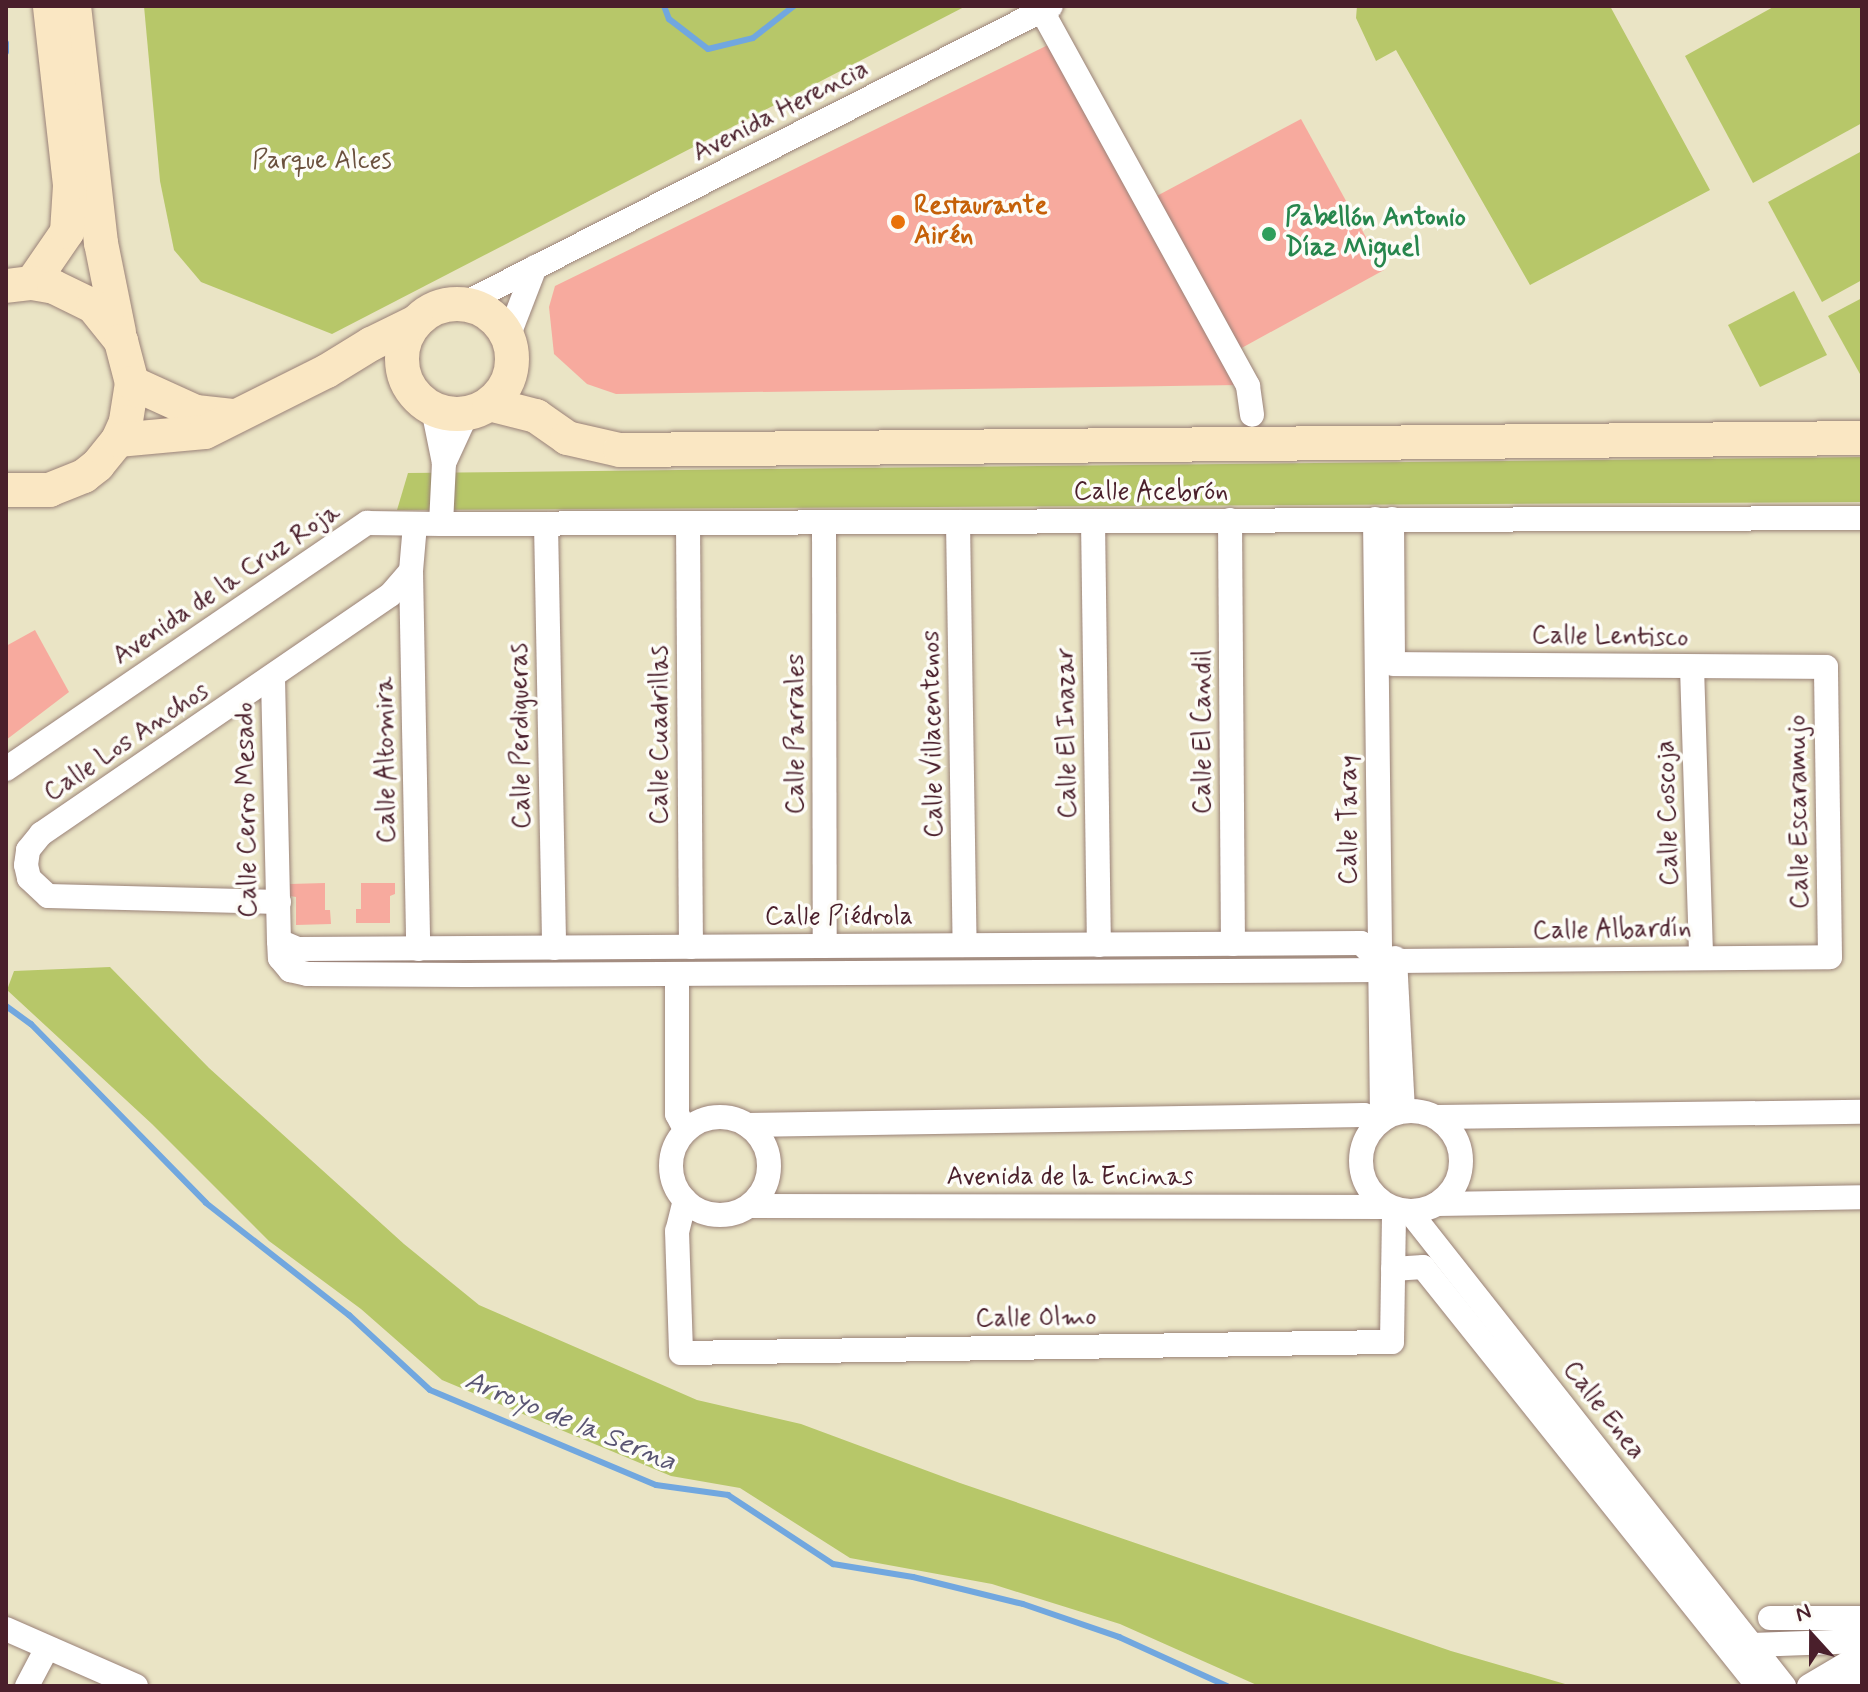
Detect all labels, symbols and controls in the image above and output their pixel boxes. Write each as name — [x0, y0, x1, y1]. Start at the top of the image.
street label: Avenida Herencia — [686, 53, 876, 171]
park label: Parque Alces — [252, 146, 392, 178]
place label: Restaurante Airén — [914, 191, 1048, 252]
place label: Pabellón Antonio Díaz Miguel — [1285, 203, 1469, 264]
marker: Restaurante Airén — [889, 213, 907, 231]
marker: Pabellón Antonio Díaz Miguel — [1260, 225, 1278, 243]
street label: Calle Acebrón — [1074, 477, 1228, 509]
street label: Avenida de la Cruz Roja — [109, 498, 345, 672]
street label: Calle Lentisco — [1531, 621, 1689, 655]
street label: Calle Villacentenos — [917, 630, 951, 838]
street label: Calle Perdigueras — [505, 641, 539, 831]
street label: Calle El Inazar — [1051, 646, 1085, 820]
street label: Calle Cuadrillas — [645, 648, 677, 822]
street label: Calle El Candil — [1188, 650, 1220, 814]
street label: Calle Parrales — [781, 656, 813, 812]
street label: Calle Los Anchos — [41, 678, 213, 808]
street label: Calle Altomira — [370, 678, 404, 842]
street label: Calle Cerro Mesado — [231, 702, 265, 918]
street label: Calle Escaramujo — [1783, 715, 1817, 909]
street label: Calle Coscoja — [1651, 738, 1687, 888]
street label: Calle Taray — [1334, 759, 1366, 881]
street label: Calle Piédrola — [765, 902, 913, 934]
street label: Calle Albardín — [1533, 914, 1691, 948]
street label: Avenida de la Encinas — [947, 1162, 1193, 1194]
street label: Calle Olmo — [975, 1302, 1097, 1336]
street label: Calle Enea — [1554, 1355, 1652, 1467]
water label: Arroyo de la Serna — [460, 1365, 680, 1479]
north arrow — [1772, 1596, 1852, 1676]
text: N — [1792, 1598, 1815, 1629]

